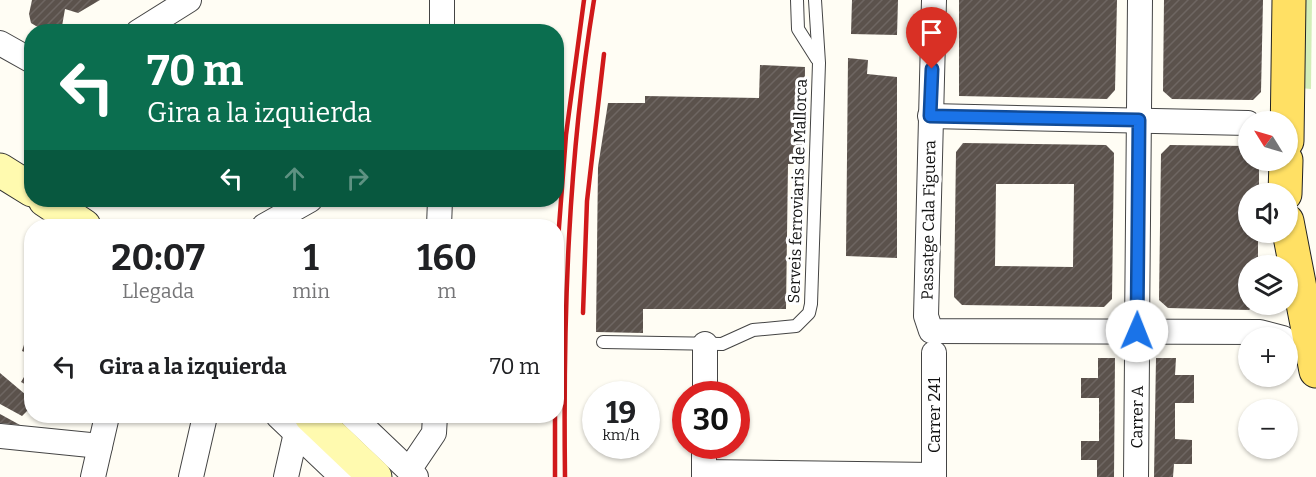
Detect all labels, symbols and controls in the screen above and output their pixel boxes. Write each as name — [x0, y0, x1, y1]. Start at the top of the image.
pin — [906, 7, 957, 69]
icon: arrive — [915, 16, 948, 49]
text: 70 m — [147, 46, 243, 96]
icon: left — [48, 48, 126, 126]
street label: Serveis ferroviaris de Mallorca — [784, 78, 811, 304]
text: Gira a la izquierda — [147, 97, 372, 129]
north arrow — [1238, 111, 1298, 171]
map controls — [1238, 111, 1298, 459]
street label: Passatge Cala Figuera — [918, 140, 939, 300]
icon: left — [215, 162, 248, 195]
icon: ahead — [278, 162, 311, 195]
icon: right — [341, 162, 374, 195]
button: sound — [1238, 183, 1298, 243]
text: 20:07 — [111, 236, 205, 280]
text: 1 — [303, 236, 319, 280]
text: 160 — [417, 236, 477, 280]
button: layers — [1238, 255, 1298, 315]
text: Llegada — [122, 279, 194, 303]
text: min — [292, 279, 330, 303]
text: m — [437, 279, 456, 303]
position arrow — [1105, 299, 1169, 363]
button: + — [1238, 327, 1298, 387]
icon: left — [48, 350, 81, 383]
text: Gira a la izquierda — [99, 353, 287, 380]
text: 70 m — [490, 353, 540, 380]
street label: Carrer 241 — [925, 377, 944, 453]
speed limit sign: 30 — [672, 381, 750, 459]
street label: Carrer A — [1127, 385, 1147, 448]
text: 19 — [606, 395, 636, 431]
button: − — [1238, 399, 1298, 459]
text: km/h — [602, 426, 640, 444]

